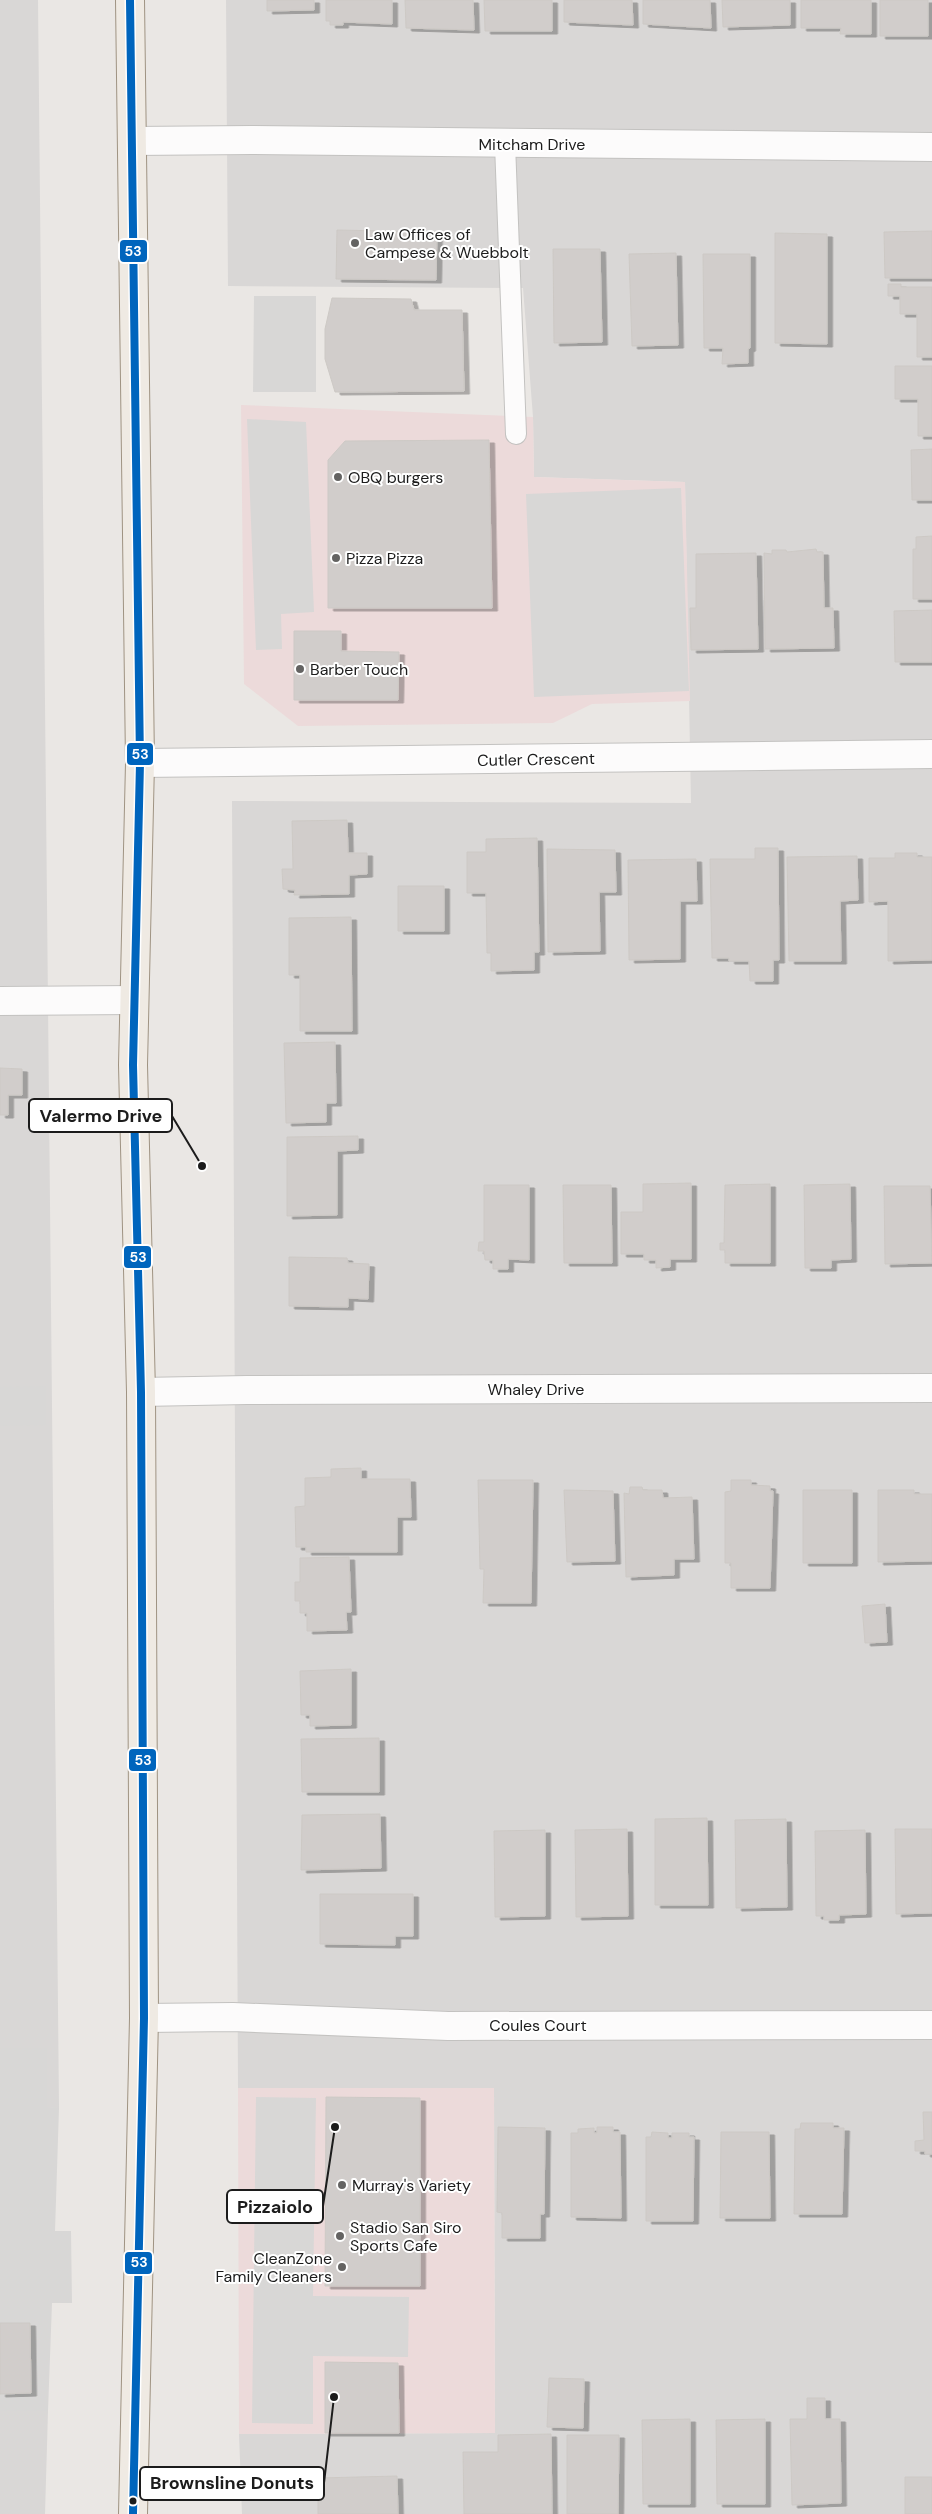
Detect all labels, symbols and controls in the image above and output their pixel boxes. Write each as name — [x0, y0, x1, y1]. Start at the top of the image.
street label: Mitcham Drive — [479, 134, 585, 155]
place label: Law Offices of Campese & Wuebbolt — [365, 224, 529, 263]
marker: Law Offices of Campese & Wuebbolt — [349, 237, 361, 249]
line badge: 53 — [119, 239, 148, 263]
text: 53 — [124, 242, 142, 260]
place label: OBQ burgers — [348, 467, 443, 488]
marker: OBQ burgers — [332, 471, 344, 483]
place label: Pizza Pizza — [346, 548, 423, 569]
marker: Pizza Pizza — [330, 552, 342, 564]
place label: Barber Touch — [310, 659, 408, 680]
marker: Barber Touch — [294, 663, 306, 675]
line badge: 53 — [126, 742, 154, 766]
text: 53 — [131, 745, 149, 763]
street label: Cutler Crescent — [477, 748, 595, 771]
callout: Valermo Drive — [29, 1099, 172, 1132]
text: Valermo Drive — [40, 1104, 163, 1128]
line badge: 53 — [123, 1245, 152, 1269]
text: 53 — [129, 1248, 147, 1266]
street label: Whaley Drive — [488, 1379, 584, 1400]
line badge: 53 — [128, 1748, 157, 1772]
text: 53 — [134, 1751, 152, 1769]
street label: Coules Court — [489, 2015, 587, 2036]
place label: Murray's Variety — [352, 2175, 471, 2196]
marker: Murray's Variety — [336, 2179, 348, 2191]
callout: Pizzaiolo — [227, 2190, 323, 2223]
text: Pizzaiolo — [237, 2195, 313, 2219]
place label: Stadio San Siro Sports Cafe — [350, 2217, 462, 2256]
marker: Stadio San Siro Sports Cafe — [334, 2230, 346, 2242]
place label: CleanZone Family Cleaners — [215, 2248, 332, 2287]
line badge: 53 — [124, 2251, 153, 2275]
text: 53 — [130, 2253, 148, 2271]
marker: CleanZone Family Cleaners — [336, 2261, 348, 2273]
callout: Brownsline Donuts — [140, 2467, 324, 2500]
text: Brownsline Donuts — [150, 2471, 314, 2495]
unlabelled marker — [128, 2496, 138, 2506]

